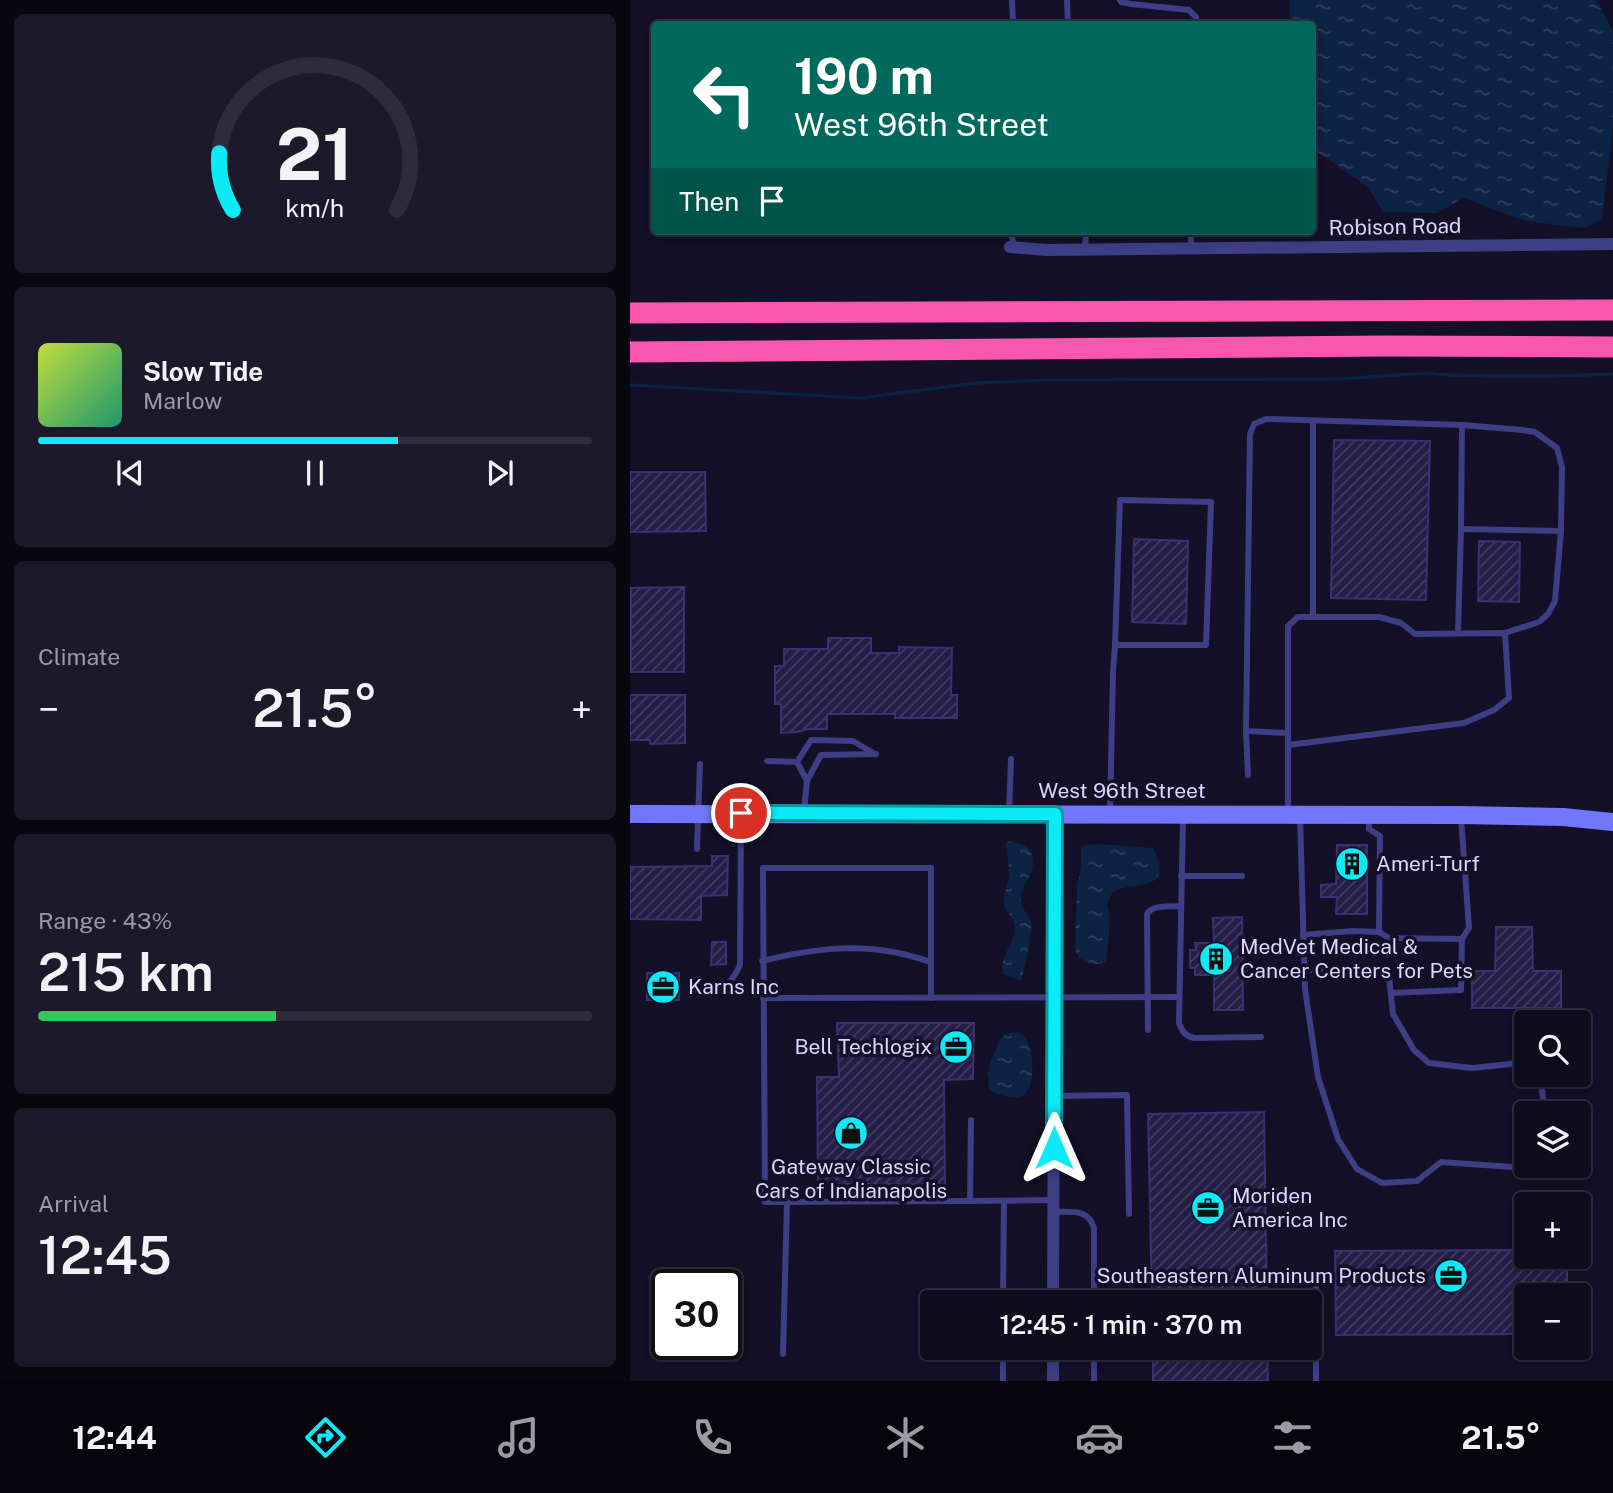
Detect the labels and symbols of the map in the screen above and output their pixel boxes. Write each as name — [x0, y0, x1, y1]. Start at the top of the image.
street label: Robison Road — [1328, 213, 1462, 240]
street label: West 96th Street — [1038, 778, 1206, 803]
pin — [711, 783, 771, 843]
building icon: Ameri-Turf — [1333, 845, 1371, 883]
place label: Ameri-Turf — [1376, 851, 1480, 876]
place label: MedVet Medical & Cancer Centers for Pets — [1240, 934, 1473, 983]
building icon: MedVet Medical & Cancer Centers for Pets — [1197, 940, 1235, 978]
office icon: Karns Inc — [644, 968, 682, 1006]
place label: Karns Inc — [688, 974, 779, 999]
office icon: Bell Techlogix — [937, 1028, 975, 1066]
place label: Bell Techlogix — [794, 1034, 932, 1059]
position arrow — [1017, 1111, 1091, 1185]
shop icon: Gateway Classic Cars of Indianapolis — [832, 1114, 870, 1152]
place label: Gateway Classic Cars of Indianapolis — [755, 1154, 947, 1203]
place label: Moriden America Inc — [1232, 1183, 1348, 1232]
office icon: Moriden America Inc — [1189, 1189, 1227, 1227]
office icon: Southeastern Aluminum Products — [1432, 1257, 1470, 1295]
place label: Southeastern Aluminum Products — [1097, 1263, 1426, 1288]
speed limit sign: 30 — [651, 1269, 742, 1360]

